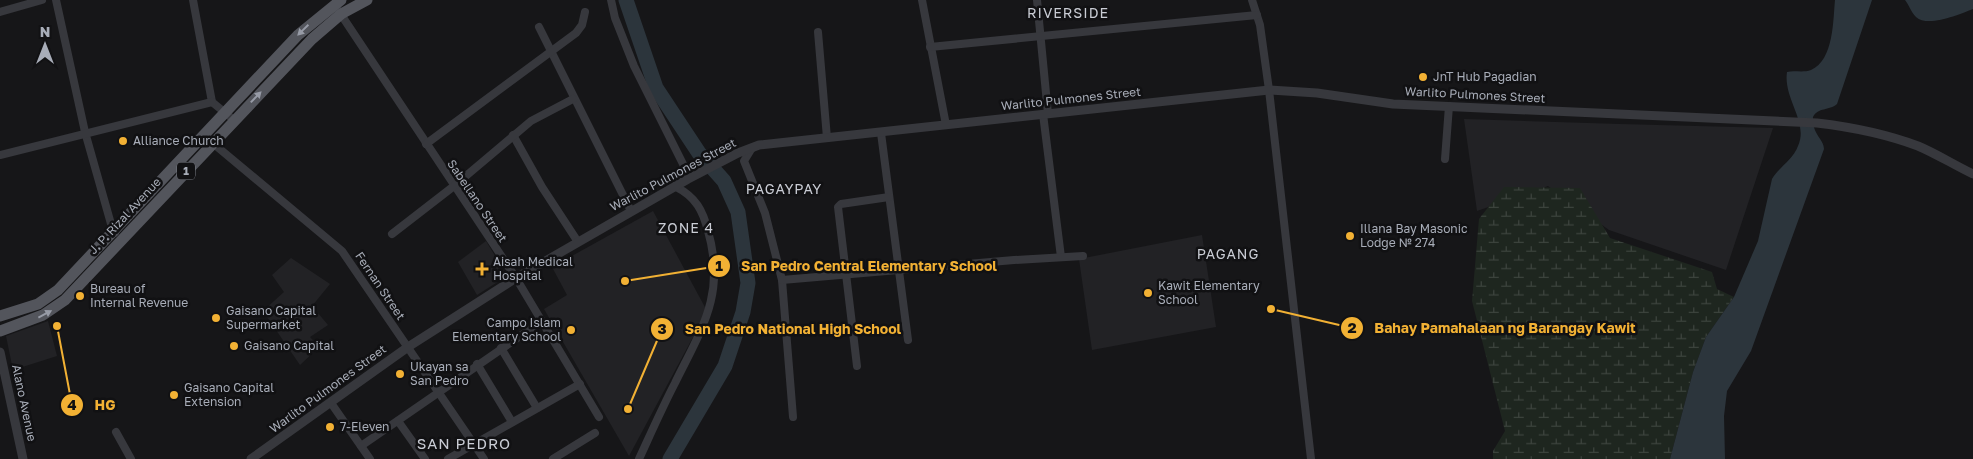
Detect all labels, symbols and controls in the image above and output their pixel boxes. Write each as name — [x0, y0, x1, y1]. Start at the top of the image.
district label: RIVERSIDE — [1027, 4, 1109, 21]
north arrow — [20, 20, 70, 70]
text: N — [40, 23, 50, 40]
one-way arrow — [297, 24, 309, 36]
place label: JnT Hub Pagadian — [1433, 69, 1537, 84]
marker: JnT Hub Pagadian — [1417, 71, 1429, 83]
street label: Warlito Pulmones Street — [1404, 83, 1546, 106]
street label: Warlito Pulmones Street — [1000, 84, 1142, 113]
one-way arrow — [250, 91, 262, 103]
place label: Alliance Church — [133, 133, 224, 148]
marker: Alliance Church — [117, 135, 129, 147]
street label: Warlito Pulmones Street — [607, 135, 739, 214]
street label: Sabellano Street — [444, 157, 511, 245]
road number: 1 — [177, 162, 195, 180]
street label: J. P. Rizal Avenue — [85, 174, 164, 257]
district label: PAGAYPAY — [746, 180, 822, 197]
district label: ZONE 4 — [658, 219, 714, 236]
place label: Illana Bay Masonic Lodge № 274 — [1360, 221, 1468, 250]
marker: Illana Bay Masonic Lodge № 274 — [1344, 230, 1356, 242]
district label: PAGANG — [1197, 245, 1259, 262]
street label: Fernan Street — [352, 249, 409, 323]
callout: San Pedro Central Elementary School — [706, 251, 1007, 280]
place label: Aisah Medical Hospital — [493, 254, 573, 283]
text: 1 — [715, 256, 723, 274]
text: San Pedro Central Elementary School — [741, 257, 997, 274]
marker: Aisah Medical Hospital — [475, 262, 489, 276]
place label: Kawit Elementary School — [1158, 278, 1260, 307]
place label: Bureau of Internal Revenue — [90, 281, 188, 310]
marker: Kawit Elementary School — [1142, 287, 1154, 299]
marker: Bureau of Internal Revenue — [74, 290, 86, 302]
place label: Gaisano Capital Supermarket — [226, 303, 316, 332]
one-way arrow — [38, 310, 53, 318]
marker: Gaisano Capital Supermarket — [210, 312, 222, 324]
callout: Bahay Pamahalaan ng Barangay Kawit — [1339, 314, 1646, 343]
place label: Campo Islam Elementary School — [452, 315, 561, 344]
callout: San Pedro National High School — [650, 315, 911, 344]
text: 2 — [1347, 318, 1357, 336]
text: 3 — [657, 319, 667, 337]
text: Bahay Pamahalaan ng Barangay Kawit — [1374, 319, 1636, 336]
text: San Pedro National High School — [685, 320, 902, 337]
marker: Campo Islam Elementary School — [565, 324, 577, 336]
place label: Gaisano Capital — [244, 338, 334, 353]
marker: Gaisano Capital — [228, 340, 240, 352]
street label: Warlito Pulmones Street — [266, 341, 389, 436]
place label: Ukayan sa San Pedro — [410, 359, 469, 388]
street label: Alano Avenue — [9, 363, 40, 443]
marker: Ukayan sa San Pedro — [394, 368, 406, 380]
place label: Gaisano Capital Extension — [184, 380, 274, 409]
marker: Gaisano Capital Extension — [168, 389, 180, 401]
callout: HG — [60, 391, 126, 420]
text: 4 — [67, 395, 77, 413]
text: HG — [95, 396, 115, 413]
place label: 7-Eleven — [340, 419, 390, 434]
marker: 7-Eleven — [324, 421, 336, 433]
district label: SAN PEDRO — [417, 434, 511, 452]

